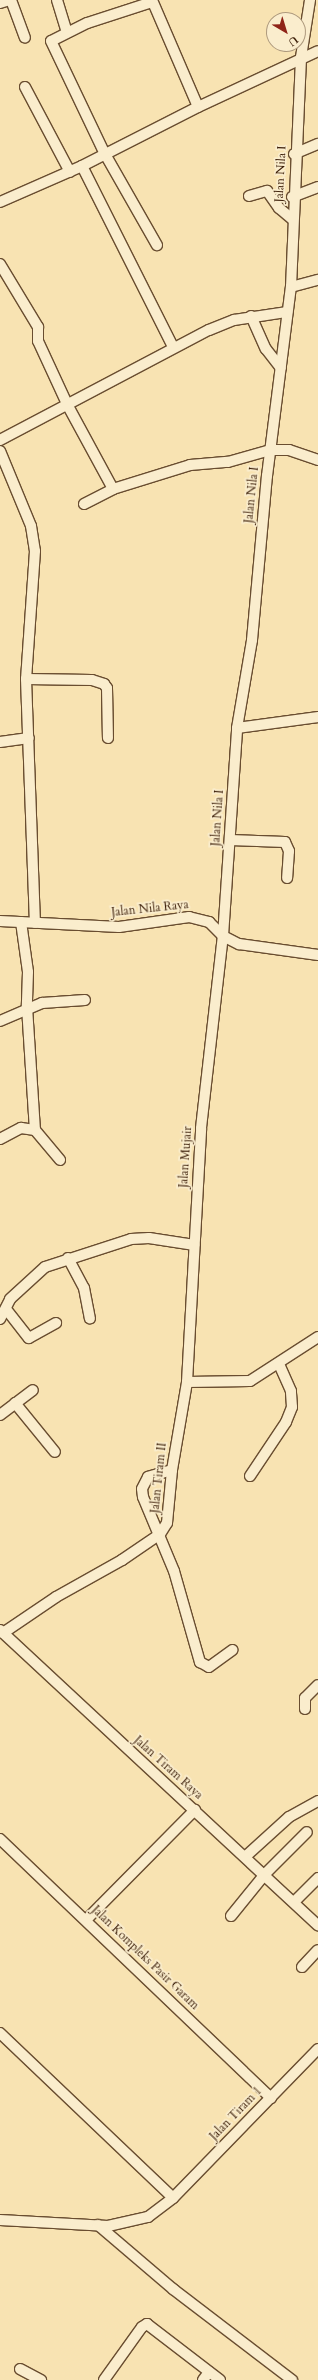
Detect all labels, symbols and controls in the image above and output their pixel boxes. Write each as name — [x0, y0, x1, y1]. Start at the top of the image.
north arrow — [266, 12, 306, 52]
text: U — [285, 32, 301, 50]
street label: Jalan Nila I — [272, 145, 290, 203]
street label: Jalan Nila I — [242, 466, 262, 524]
street label: Jalan Nila I — [209, 789, 227, 847]
street label: Jalan Nila Raya — [111, 898, 189, 920]
street label: Jalan Mujair — [177, 1126, 195, 1188]
street label: Jalan Tiram II — [148, 1442, 170, 1514]
street label: Jalan Tiram Raya — [131, 1733, 205, 1803]
street label: Jalan Kompleks Pasir Garam — [88, 1903, 202, 2013]
street label: Jalan Tiram 1 — [207, 2084, 265, 2144]

